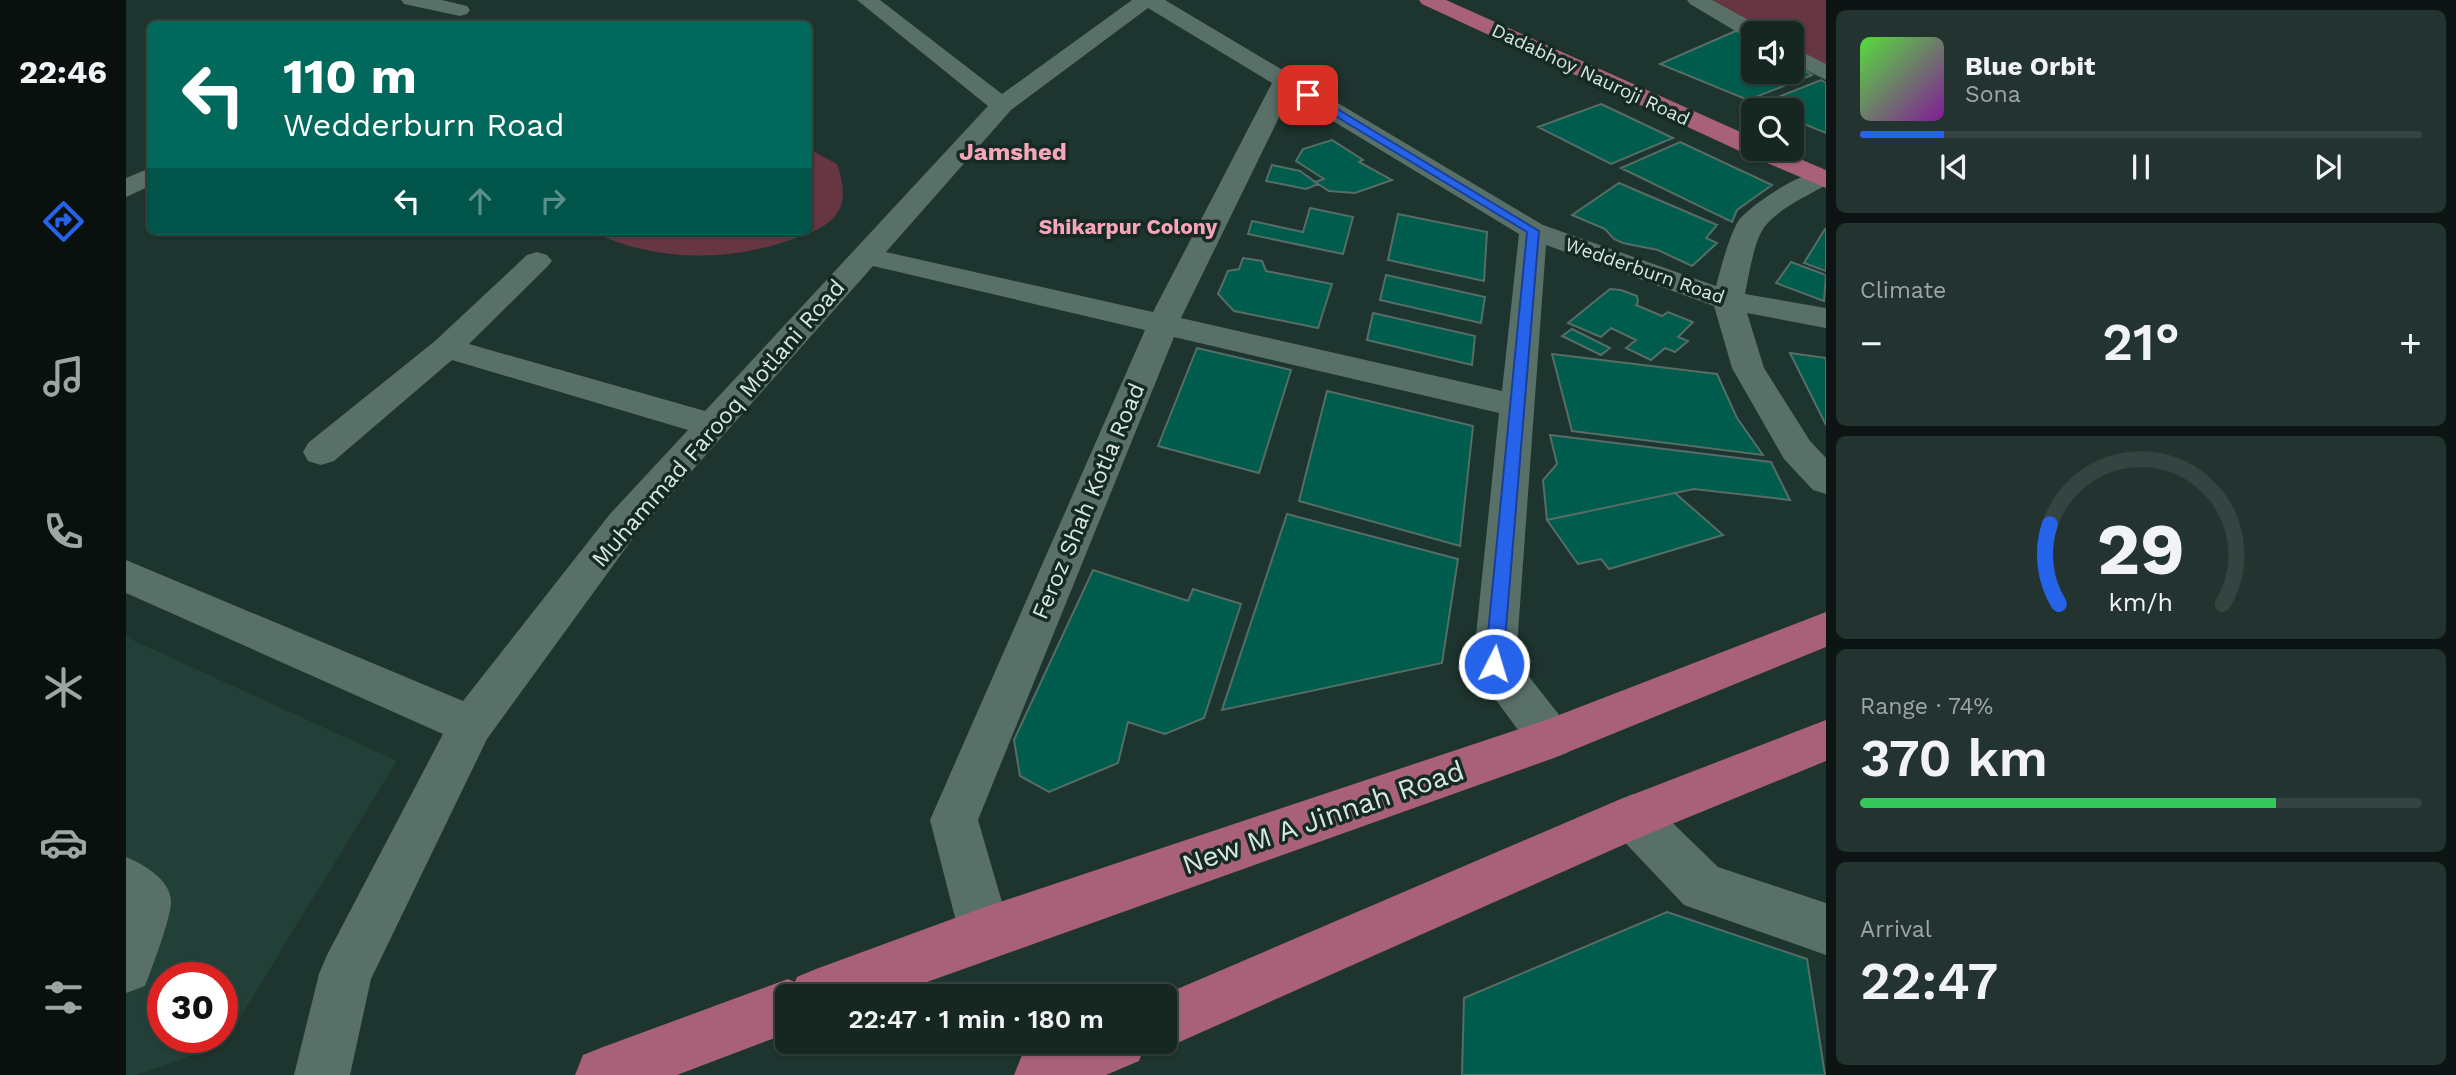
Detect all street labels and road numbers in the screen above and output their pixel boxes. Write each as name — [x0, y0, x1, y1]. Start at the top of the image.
street label: Dadabhoy Nauroji Road — [1488, 18, 1693, 130]
street label: Wedderburn Road — [1562, 232, 1728, 309]
street label: Muhammad Farooq Motlani Road — [586, 274, 851, 573]
street label: Feroz Shah Kotla Road — [1026, 379, 1150, 623]
street label: New M A Jinnah Road — [1178, 754, 1468, 881]

